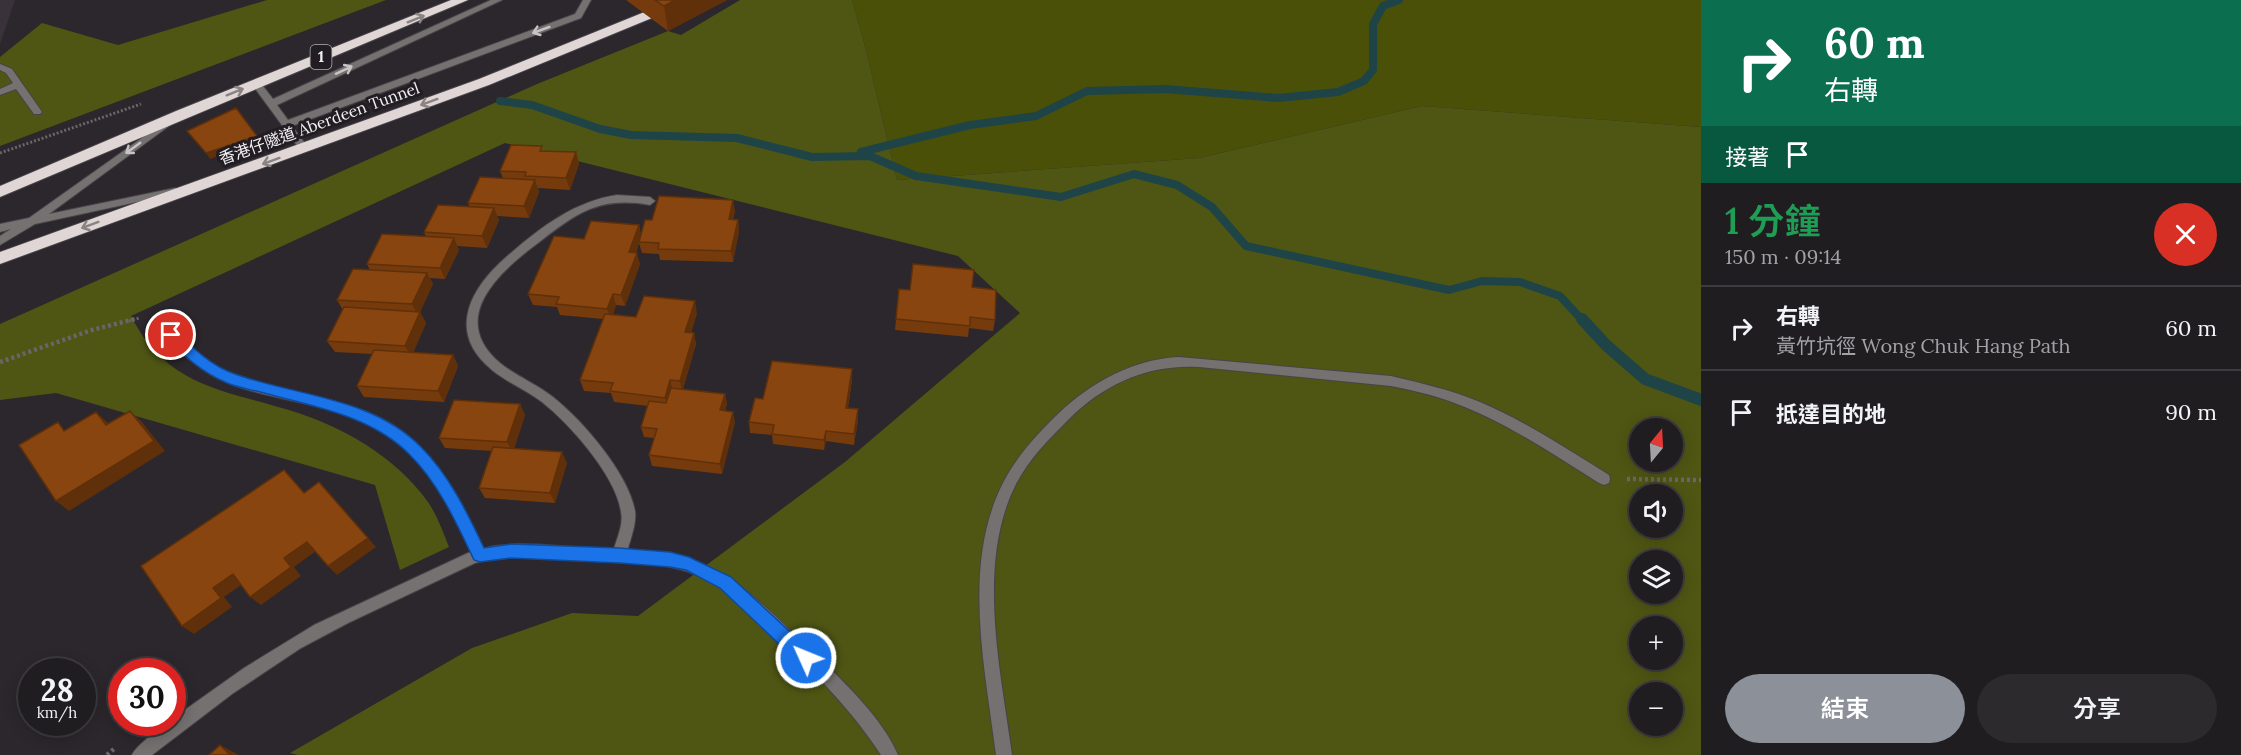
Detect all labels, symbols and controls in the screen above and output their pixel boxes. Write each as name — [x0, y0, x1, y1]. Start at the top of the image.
one-way arrow — [406, 13, 424, 24]
text: 60 m — [1824, 16, 1925, 70]
icon: right — [1725, 24, 1803, 102]
one-way arrow — [532, 25, 551, 36]
road number: 1 — [310, 45, 332, 69]
one-way arrow — [335, 64, 353, 75]
text: 右轉 — [1824, 73, 1878, 107]
street label: 香港仔隧道 Aberdeen Tunnel — [216, 77, 422, 169]
one-way arrow — [225, 86, 244, 97]
one-way arrow — [420, 97, 439, 108]
icon: arrive — [1781, 138, 1814, 171]
one-way arrow — [126, 142, 142, 154]
text: 接著 — [1725, 143, 1769, 171]
one-way arrow — [262, 156, 281, 167]
text: 1 分鐘 — [1725, 198, 1821, 244]
button: close — [2154, 203, 2217, 266]
one-way arrow — [81, 220, 100, 231]
text: 150 m · 09:14 — [1725, 244, 1841, 269]
text: 右轉 — [1776, 302, 1820, 330]
pin — [145, 309, 196, 360]
icon: right — [1725, 312, 1758, 345]
text: 60 m — [2165, 314, 2217, 342]
icon: arrive — [154, 318, 187, 351]
text: 黃竹坑徑 Wong Chuk Hang Path — [1776, 333, 2071, 358]
icon: arrive — [1725, 396, 1758, 429]
text: 90 m — [2165, 398, 2217, 426]
text: 抵達目的地 — [1776, 400, 1886, 428]
north arrow — [1629, 418, 1683, 472]
map controls — [1629, 418, 1683, 736]
button: sound — [1629, 484, 1683, 538]
button: layers — [1629, 550, 1683, 604]
button: + — [1629, 616, 1683, 670]
position arrow — [774, 626, 838, 690]
speed limit sign: 30 — [108, 658, 186, 736]
text: 28 — [40, 671, 74, 709]
button: 結束 — [1725, 674, 1965, 743]
button: 分享 — [1977, 674, 2217, 743]
button: − — [1629, 682, 1683, 736]
text: km/h — [37, 703, 77, 722]

